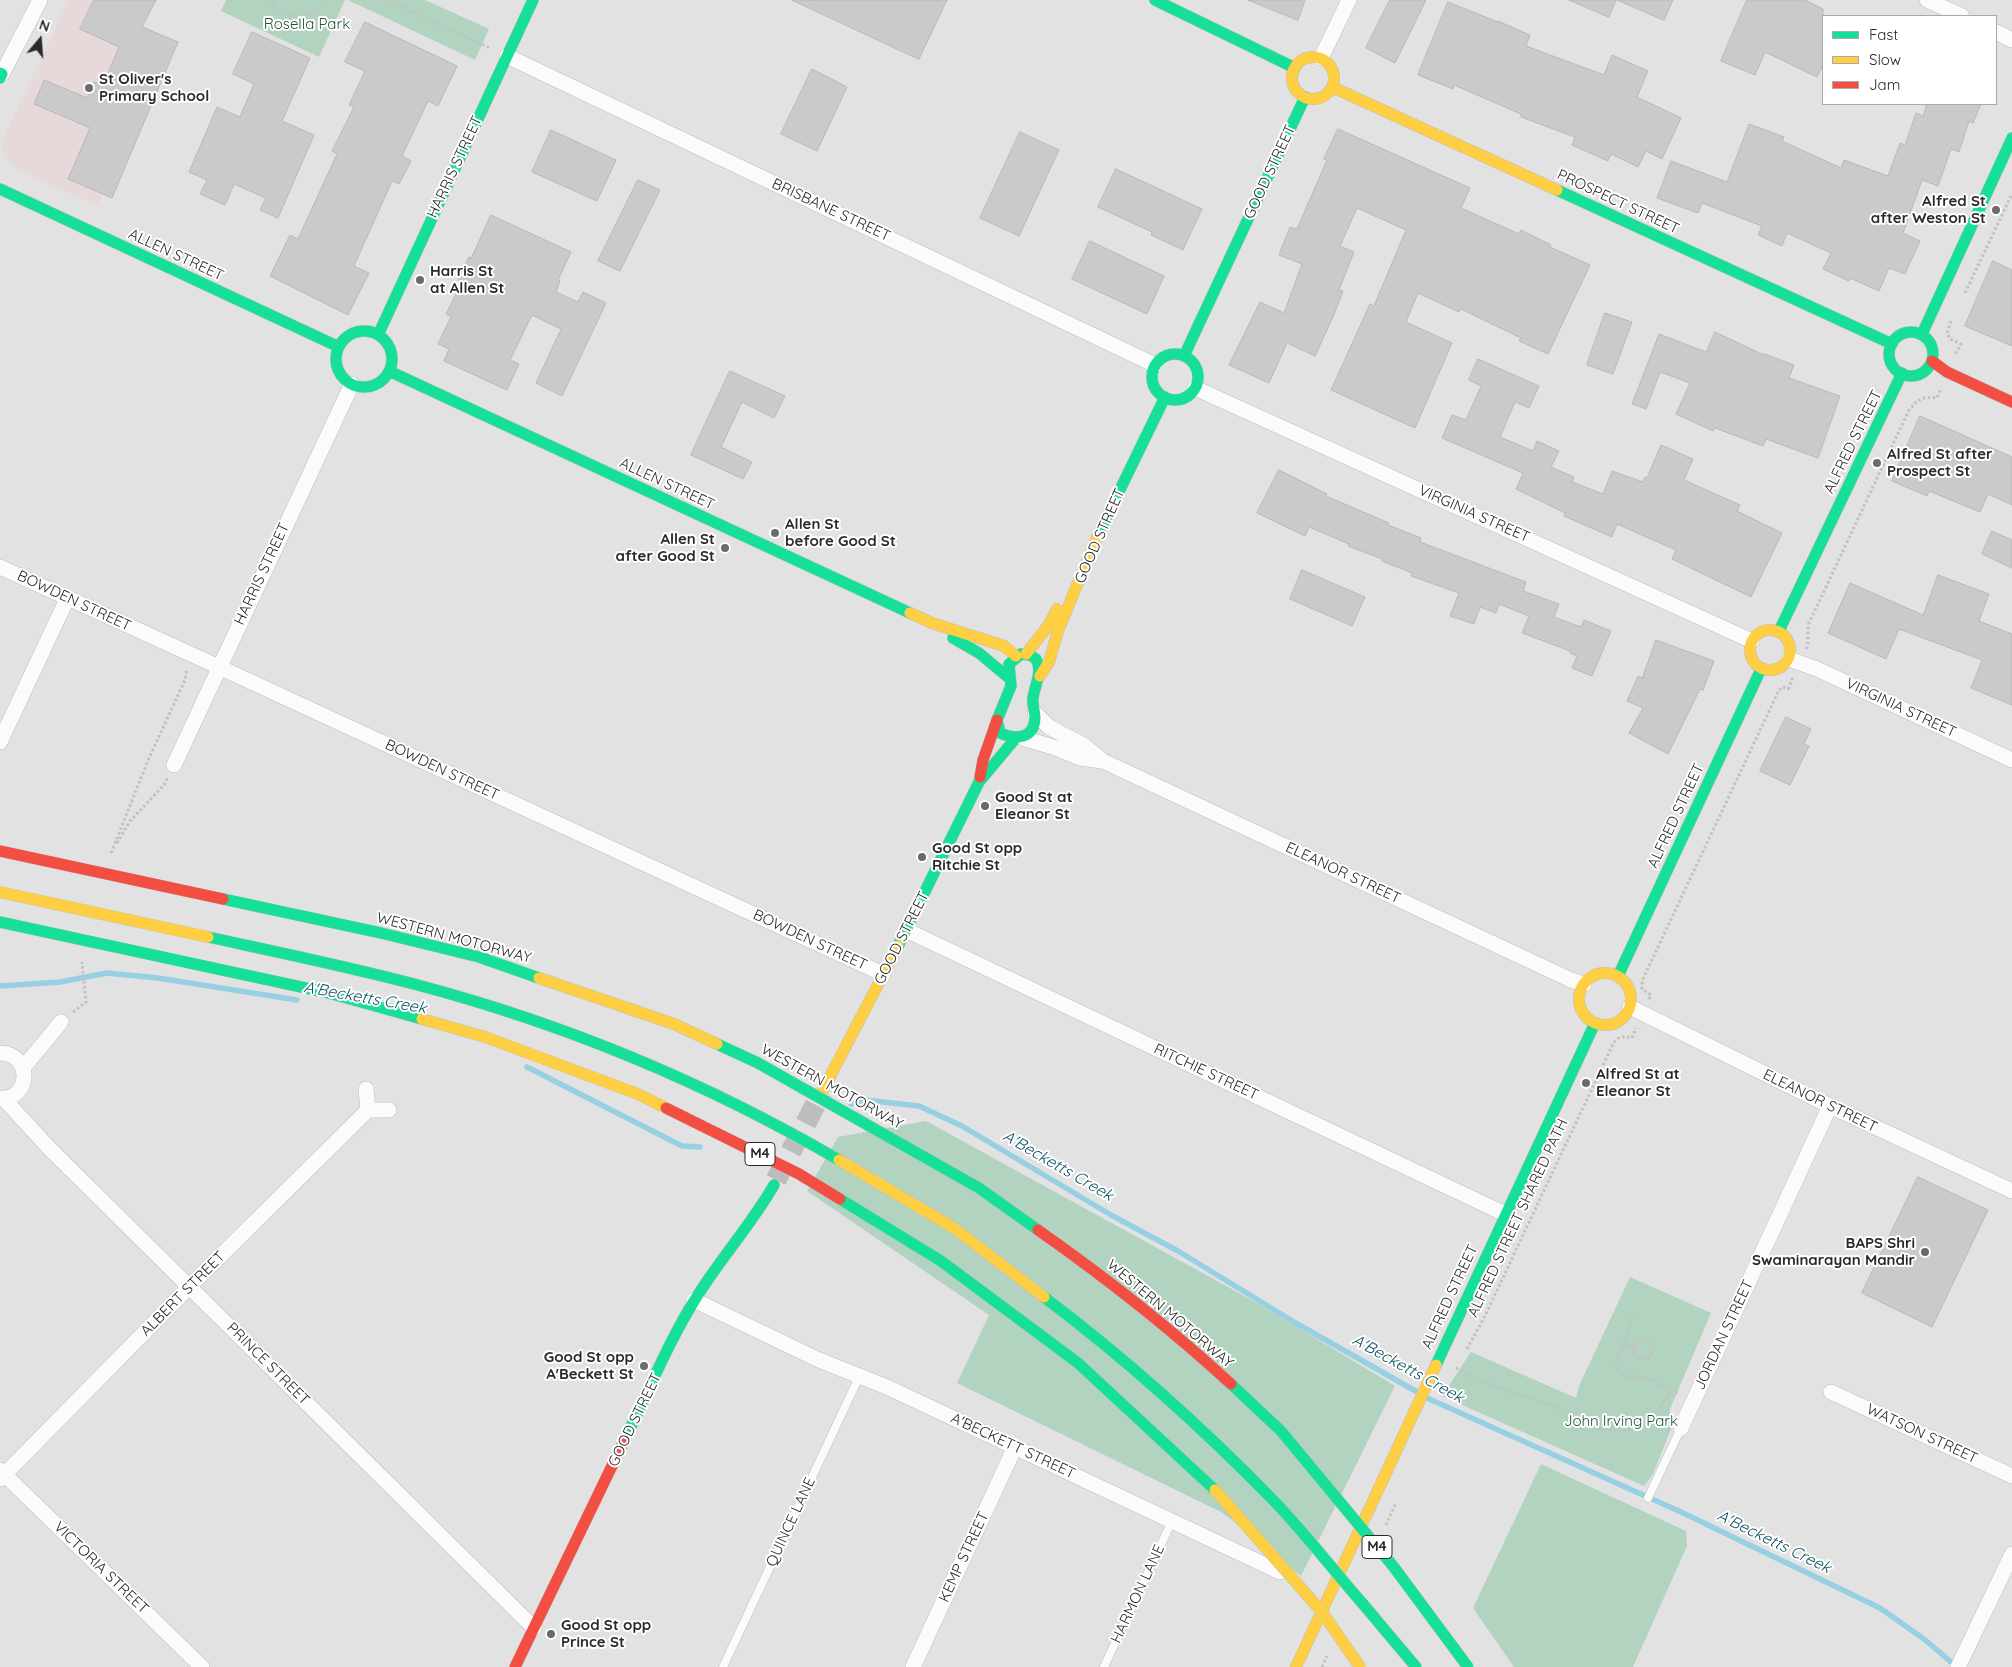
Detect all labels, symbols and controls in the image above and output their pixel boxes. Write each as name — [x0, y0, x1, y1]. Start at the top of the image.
north arrow — [15, 15, 65, 65]
park label: Rosella Park — [264, 15, 350, 33]
legend — [1822, 15, 1997, 105]
text: N — [37, 16, 52, 36]
text: Fast — [1869, 25, 1898, 44]
text: Slow — [1869, 50, 1901, 69]
place label: St Oliver's Primary School — [99, 70, 209, 105]
text: Jam — [1869, 75, 1900, 94]
marker: St Oliver's Primary School — [83, 82, 95, 94]
street label: HARRIS STREET — [423, 113, 487, 221]
street label: GOOD STREET — [1240, 122, 1300, 222]
street label: PROSPECT STREET — [1554, 166, 1682, 238]
street label: BRISBANE STREET — [769, 175, 893, 245]
place label: Alfred St after Weston St — [1871, 192, 1986, 227]
marker: Alfred St after Weston St — [1990, 204, 2002, 216]
street label: ALLEN STREET — [126, 225, 226, 285]
place label: Harris St at Allen St — [430, 262, 504, 297]
marker: Harris St at Allen St — [414, 274, 426, 286]
street label: ALFRED STREET — [1820, 387, 1886, 497]
place label: Alfred St after Prospect St — [1887, 445, 1993, 480]
street label: ALLEN STREET — [617, 454, 717, 514]
marker: Alfred St after Prospect St — [1871, 457, 1883, 469]
street label: VIRGINIA STREET — [1416, 481, 1532, 547]
street label: GOOD STREET — [1071, 486, 1129, 586]
place label: Allen St before Good St — [785, 515, 896, 550]
street label: HARRIS STREET — [230, 520, 294, 628]
marker: Allen St before Good St — [769, 527, 781, 539]
place label: Allen St after Good St — [615, 530, 715, 565]
marker: Allen St after Good St — [719, 542, 731, 554]
street label: BOWDEN STREET — [14, 567, 134, 635]
street label: VIRGINIA STREET — [1843, 675, 1959, 741]
street label: BOWDEN STREET — [382, 736, 502, 804]
street label: ALFRED STREET — [1644, 761, 1708, 871]
place label: Good St at Eleanor St — [995, 788, 1073, 823]
marker: Good St at Eleanor St — [979, 800, 991, 812]
street label: ELEANOR STREET — [1283, 838, 1403, 908]
place label: Good St opp Ritchie St — [932, 839, 1022, 874]
marker: Good St opp Ritchie St — [916, 851, 928, 863]
street label: GOOD STREET — [871, 889, 933, 987]
street label: BOWDEN STREET — [750, 906, 870, 974]
street label: WESTERN MOTORWAY — [375, 909, 533, 967]
water label: A'Becketts Creek — [302, 978, 428, 1018]
street label: WESTERN MOTORWAY — [758, 1040, 906, 1134]
street label: RITCHIE STREET — [1151, 1040, 1261, 1104]
place label: Alfred St at Eleanor St — [1596, 1065, 1680, 1100]
street label: ELEANOR STREET — [1760, 1066, 1880, 1136]
marker: Alfred St at Eleanor St — [1580, 1077, 1592, 1089]
street label: ALFRED STREET SHARED PATH — [1464, 1116, 1572, 1320]
water label: A'Becketts Creek — [999, 1127, 1117, 1205]
road number: M4 — [745, 1142, 775, 1166]
place label: BAPS Shri Swaminarayan Mandir — [1752, 1234, 1915, 1269]
street label: ALFRED STREET — [1418, 1242, 1482, 1352]
marker: BAPS Shri Swaminarayan Mandir — [1919, 1246, 1931, 1258]
street label: ALBERT STREET — [137, 1248, 229, 1340]
street label: WESTERN MOTORWAY — [1103, 1256, 1237, 1372]
street label: JORDAN STREET — [1691, 1277, 1757, 1393]
street label: PRINCE STREET — [223, 1319, 313, 1409]
water label: A'Becketts Creek — [1349, 1330, 1467, 1408]
place label: Good St opp A'Beckett St — [544, 1348, 634, 1383]
marker: Good St opp A'Beckett St — [638, 1360, 650, 1372]
street label: GOOD STREET — [605, 1370, 665, 1470]
street label: WATSON STREET — [1863, 1400, 1981, 1468]
street label: A'BECKETT STREET — [948, 1409, 1078, 1483]
park label: John Irving Park — [1564, 1412, 1678, 1430]
street label: QUINCE LANE — [762, 1474, 820, 1570]
water label: A'Becketts Creek — [1714, 1506, 1834, 1578]
street label: KEMP STREET — [935, 1509, 993, 1605]
street label: VICTORIA STREET — [50, 1518, 152, 1618]
road number: M4 — [1362, 1535, 1392, 1558]
street label: HARMON LANE — [1107, 1542, 1169, 1646]
place label: Good St opp Prince St — [561, 1616, 651, 1651]
marker: Good St opp Prince St — [545, 1628, 557, 1640]

